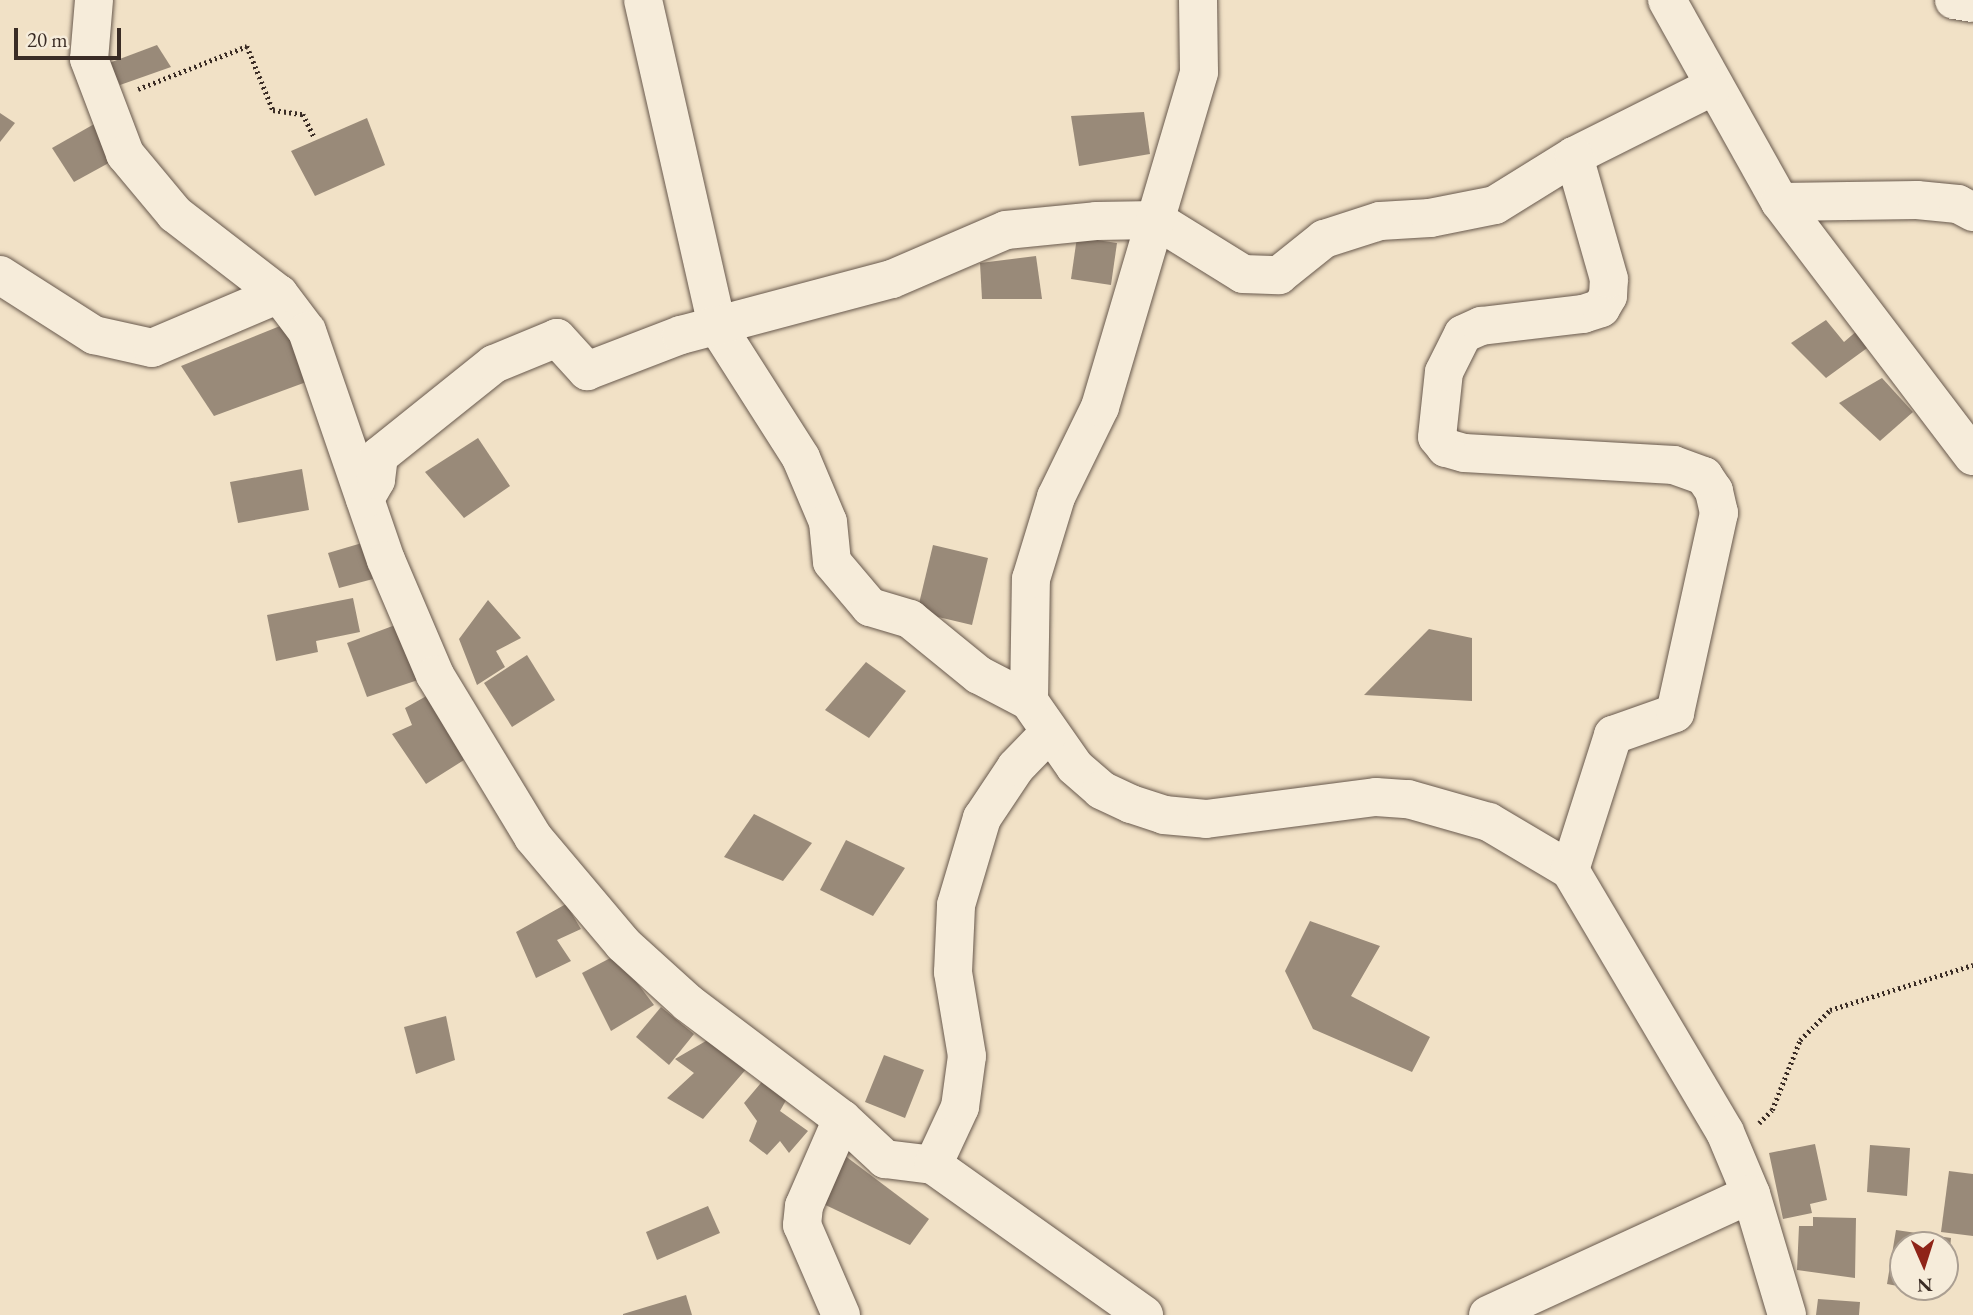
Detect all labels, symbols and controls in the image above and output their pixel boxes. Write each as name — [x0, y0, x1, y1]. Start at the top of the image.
scale bar — [18, 14, 124, 58]
text: 20 m — [27, 26, 68, 53]
north arrow — [1889, 1231, 1959, 1301]
text: N — [1917, 1273, 1933, 1298]

